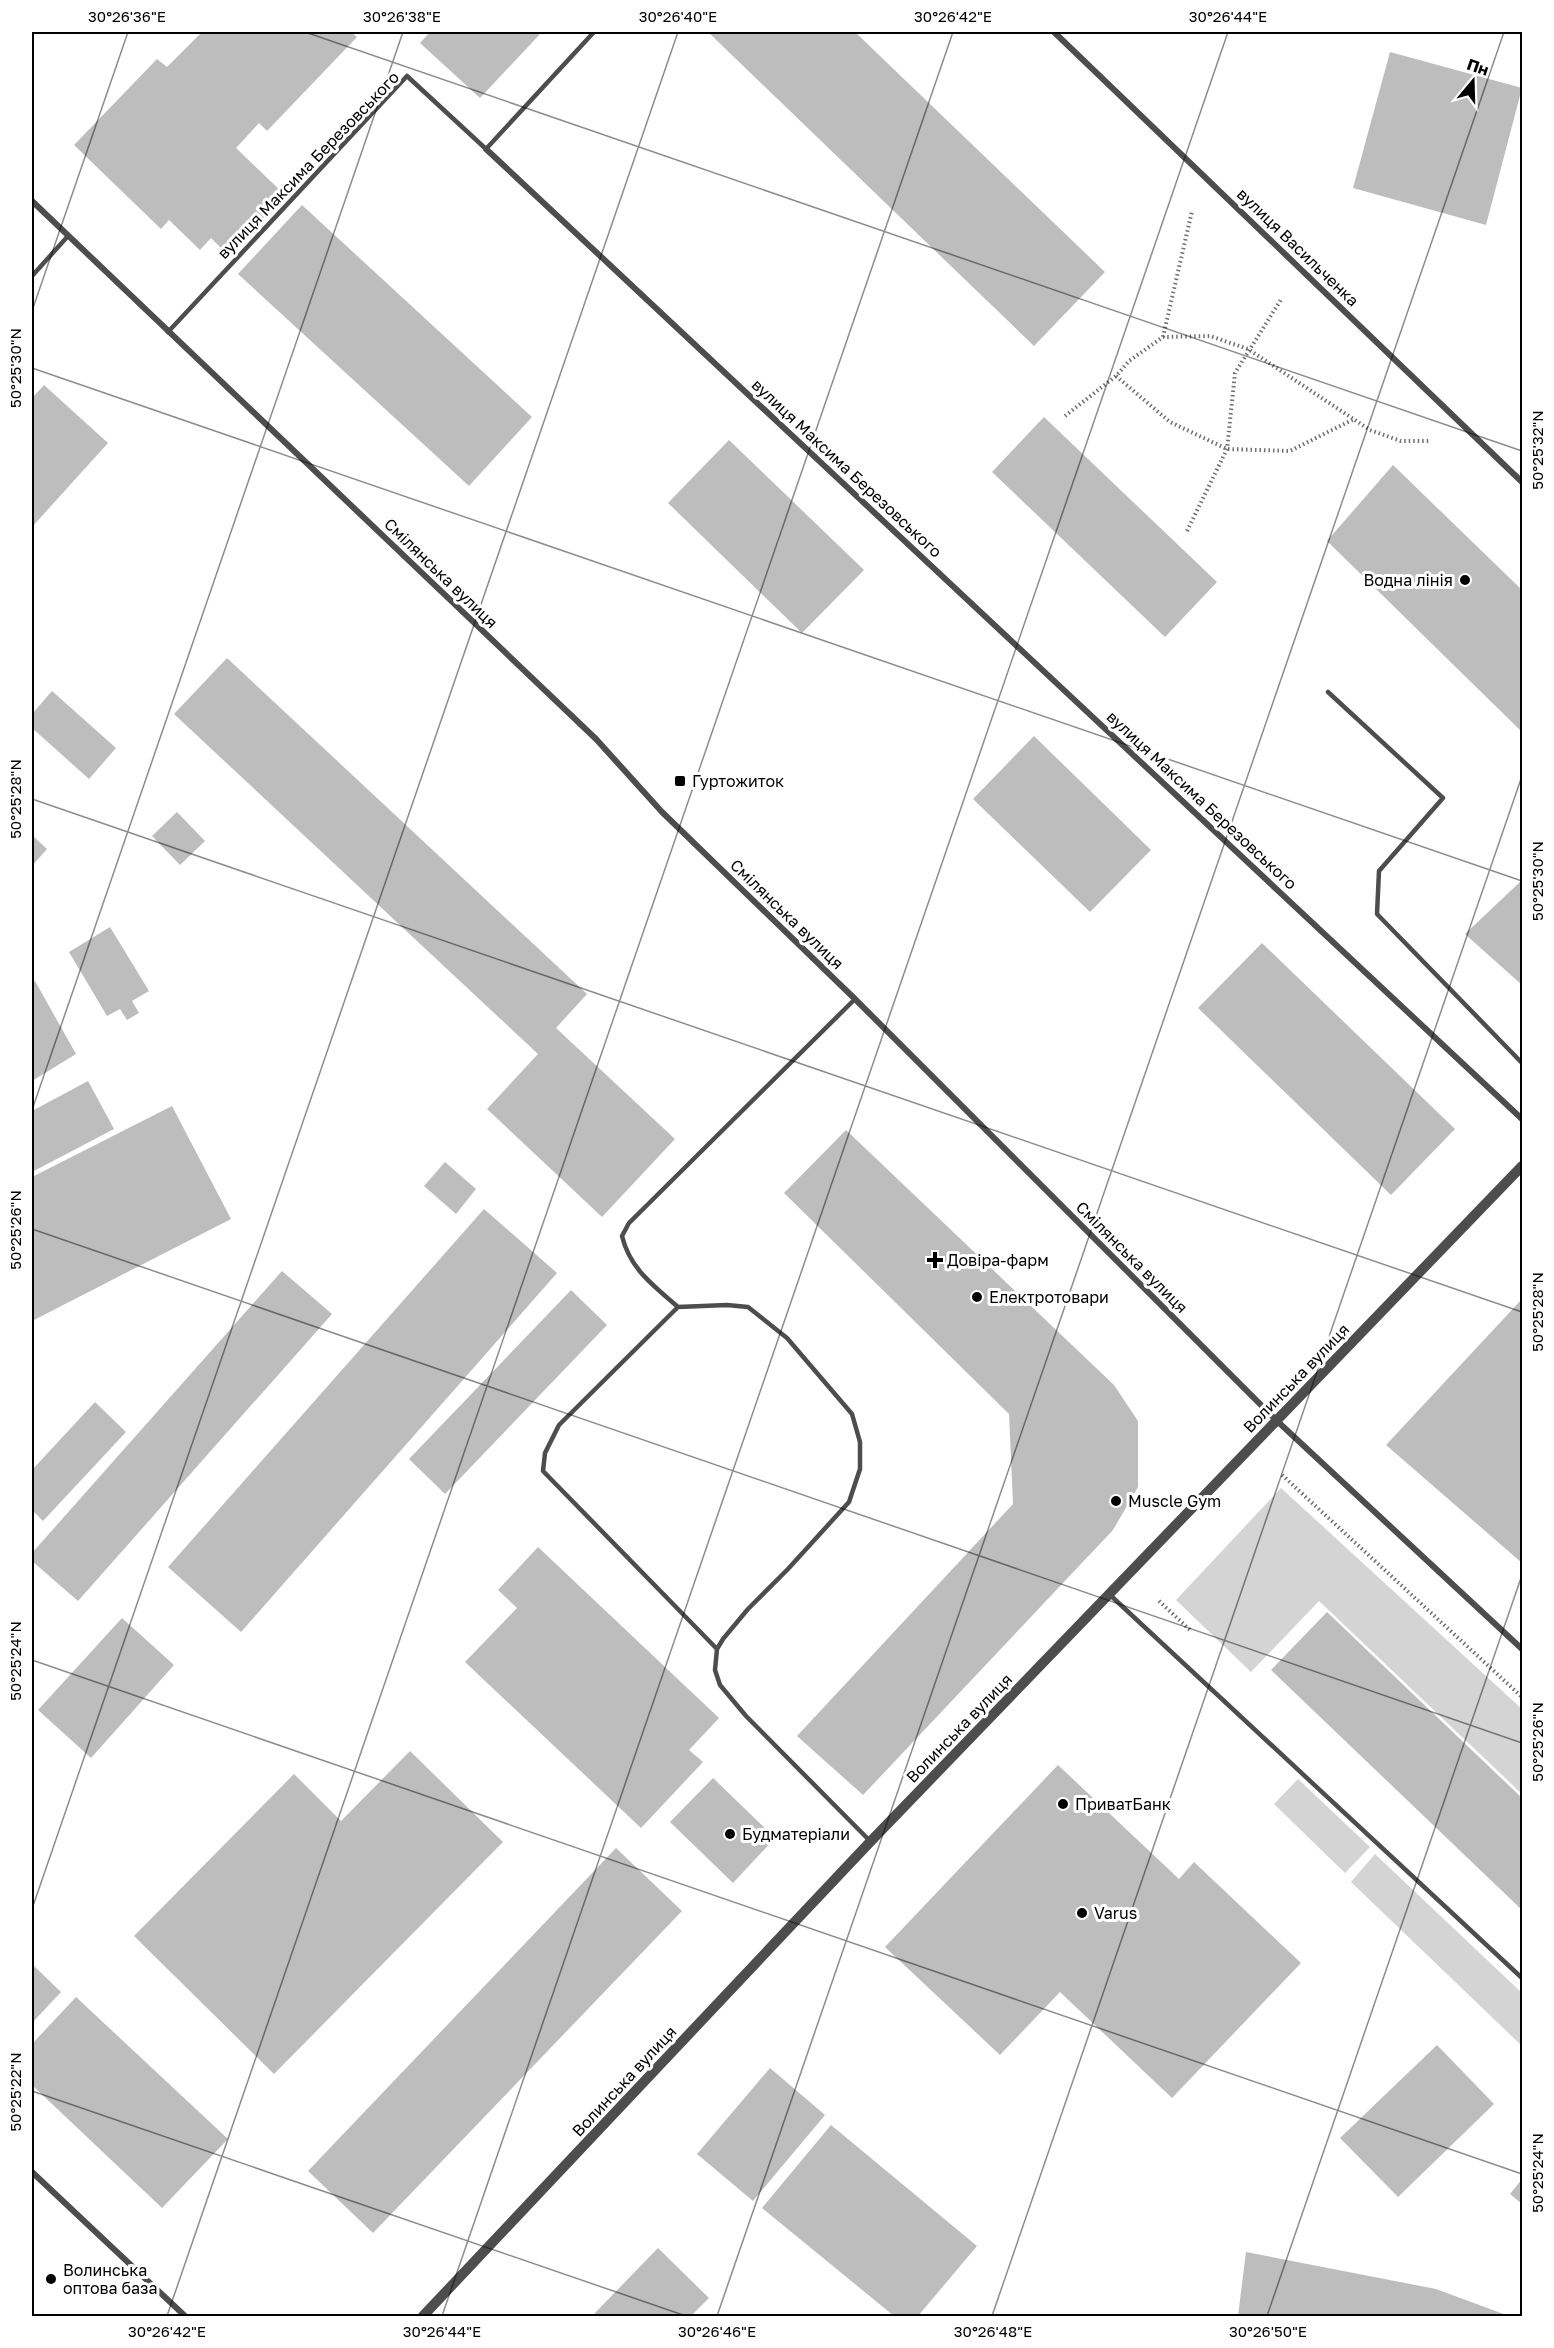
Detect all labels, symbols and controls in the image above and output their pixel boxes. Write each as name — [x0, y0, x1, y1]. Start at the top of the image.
text: 30°26'36"E — [88, 7, 166, 25]
text: 30°26'38"E — [363, 7, 441, 25]
text: 30°26'40"E — [639, 7, 717, 25]
text: 30°26'42"E — [914, 7, 992, 25]
text: 30°26'44"E — [1189, 7, 1267, 25]
north arrow — [1443, 51, 1503, 111]
text: Пн — [1464, 54, 1491, 80]
street label: вулиця Максима Березовського — [213, 67, 403, 263]
street label: вулиця Васильченка — [1233, 184, 1363, 310]
text: 50°25'30"N — [6, 328, 24, 408]
street label: вулиця Максима Березовського — [748, 374, 946, 562]
text: 50°25'32"N — [1528, 410, 1546, 490]
street label: Смілянська вулиця — [380, 514, 502, 632]
place label: Водна лінія — [1364, 570, 1453, 590]
marker: Водна лінія — [1458, 573, 1472, 587]
street label: вулиця Максима Березовського — [1103, 706, 1301, 894]
text: 50°25'28"N — [6, 759, 24, 839]
place label: Гуртожиток — [692, 771, 784, 791]
marker: Гуртожиток — [673, 774, 687, 788]
text: 50°25'30"N — [1528, 841, 1546, 921]
street label: Смілянська вулиця — [726, 855, 848, 973]
text: 50°25'26"N — [6, 1190, 24, 1270]
street label: Смілянська вулиця — [1072, 1197, 1192, 1317]
place label: Довіра-фарм — [947, 1250, 1049, 1270]
marker: Довіра-фарм — [928, 1253, 942, 1267]
text: 50°25'28"N — [1528, 1272, 1546, 1352]
place label: Електротовари — [989, 1287, 1109, 1307]
marker: Електротовари — [970, 1290, 984, 1304]
street label: Волинська вулиця — [1239, 1319, 1353, 1437]
place label: Muscle Gym — [1128, 1491, 1221, 1511]
marker: Muscle Gym — [1109, 1494, 1123, 1508]
text: 50°25'24"N — [6, 1621, 24, 1701]
street label: Волинська вулиця — [902, 1669, 1016, 1787]
text: 50°25'26"N — [1528, 1702, 1546, 1782]
place label: ПриватБанк — [1075, 1794, 1171, 1814]
marker: ПриватБанк — [1056, 1797, 1070, 1811]
place label: Будматеріали — [742, 1824, 850, 1844]
marker: Будматеріали — [723, 1827, 737, 1841]
place label: Varus — [1094, 1903, 1137, 1923]
marker: Varus — [1075, 1906, 1089, 1920]
street label: Волинська вулиця — [568, 2022, 680, 2140]
text: 50°25'22"N — [6, 2052, 24, 2132]
text: 50°25'24"N — [1528, 2133, 1546, 2213]
place label: Волинська оптова база — [63, 2260, 158, 2298]
marker: Волинська оптова база — [44, 2272, 58, 2286]
text: 30°26'42"E — [128, 2322, 206, 2340]
text: 30°26'44"E — [403, 2322, 481, 2340]
text: 30°26'46"E — [678, 2322, 756, 2340]
text: 30°26'48"E — [954, 2322, 1032, 2340]
text: 30°26'50"E — [1229, 2322, 1307, 2340]

